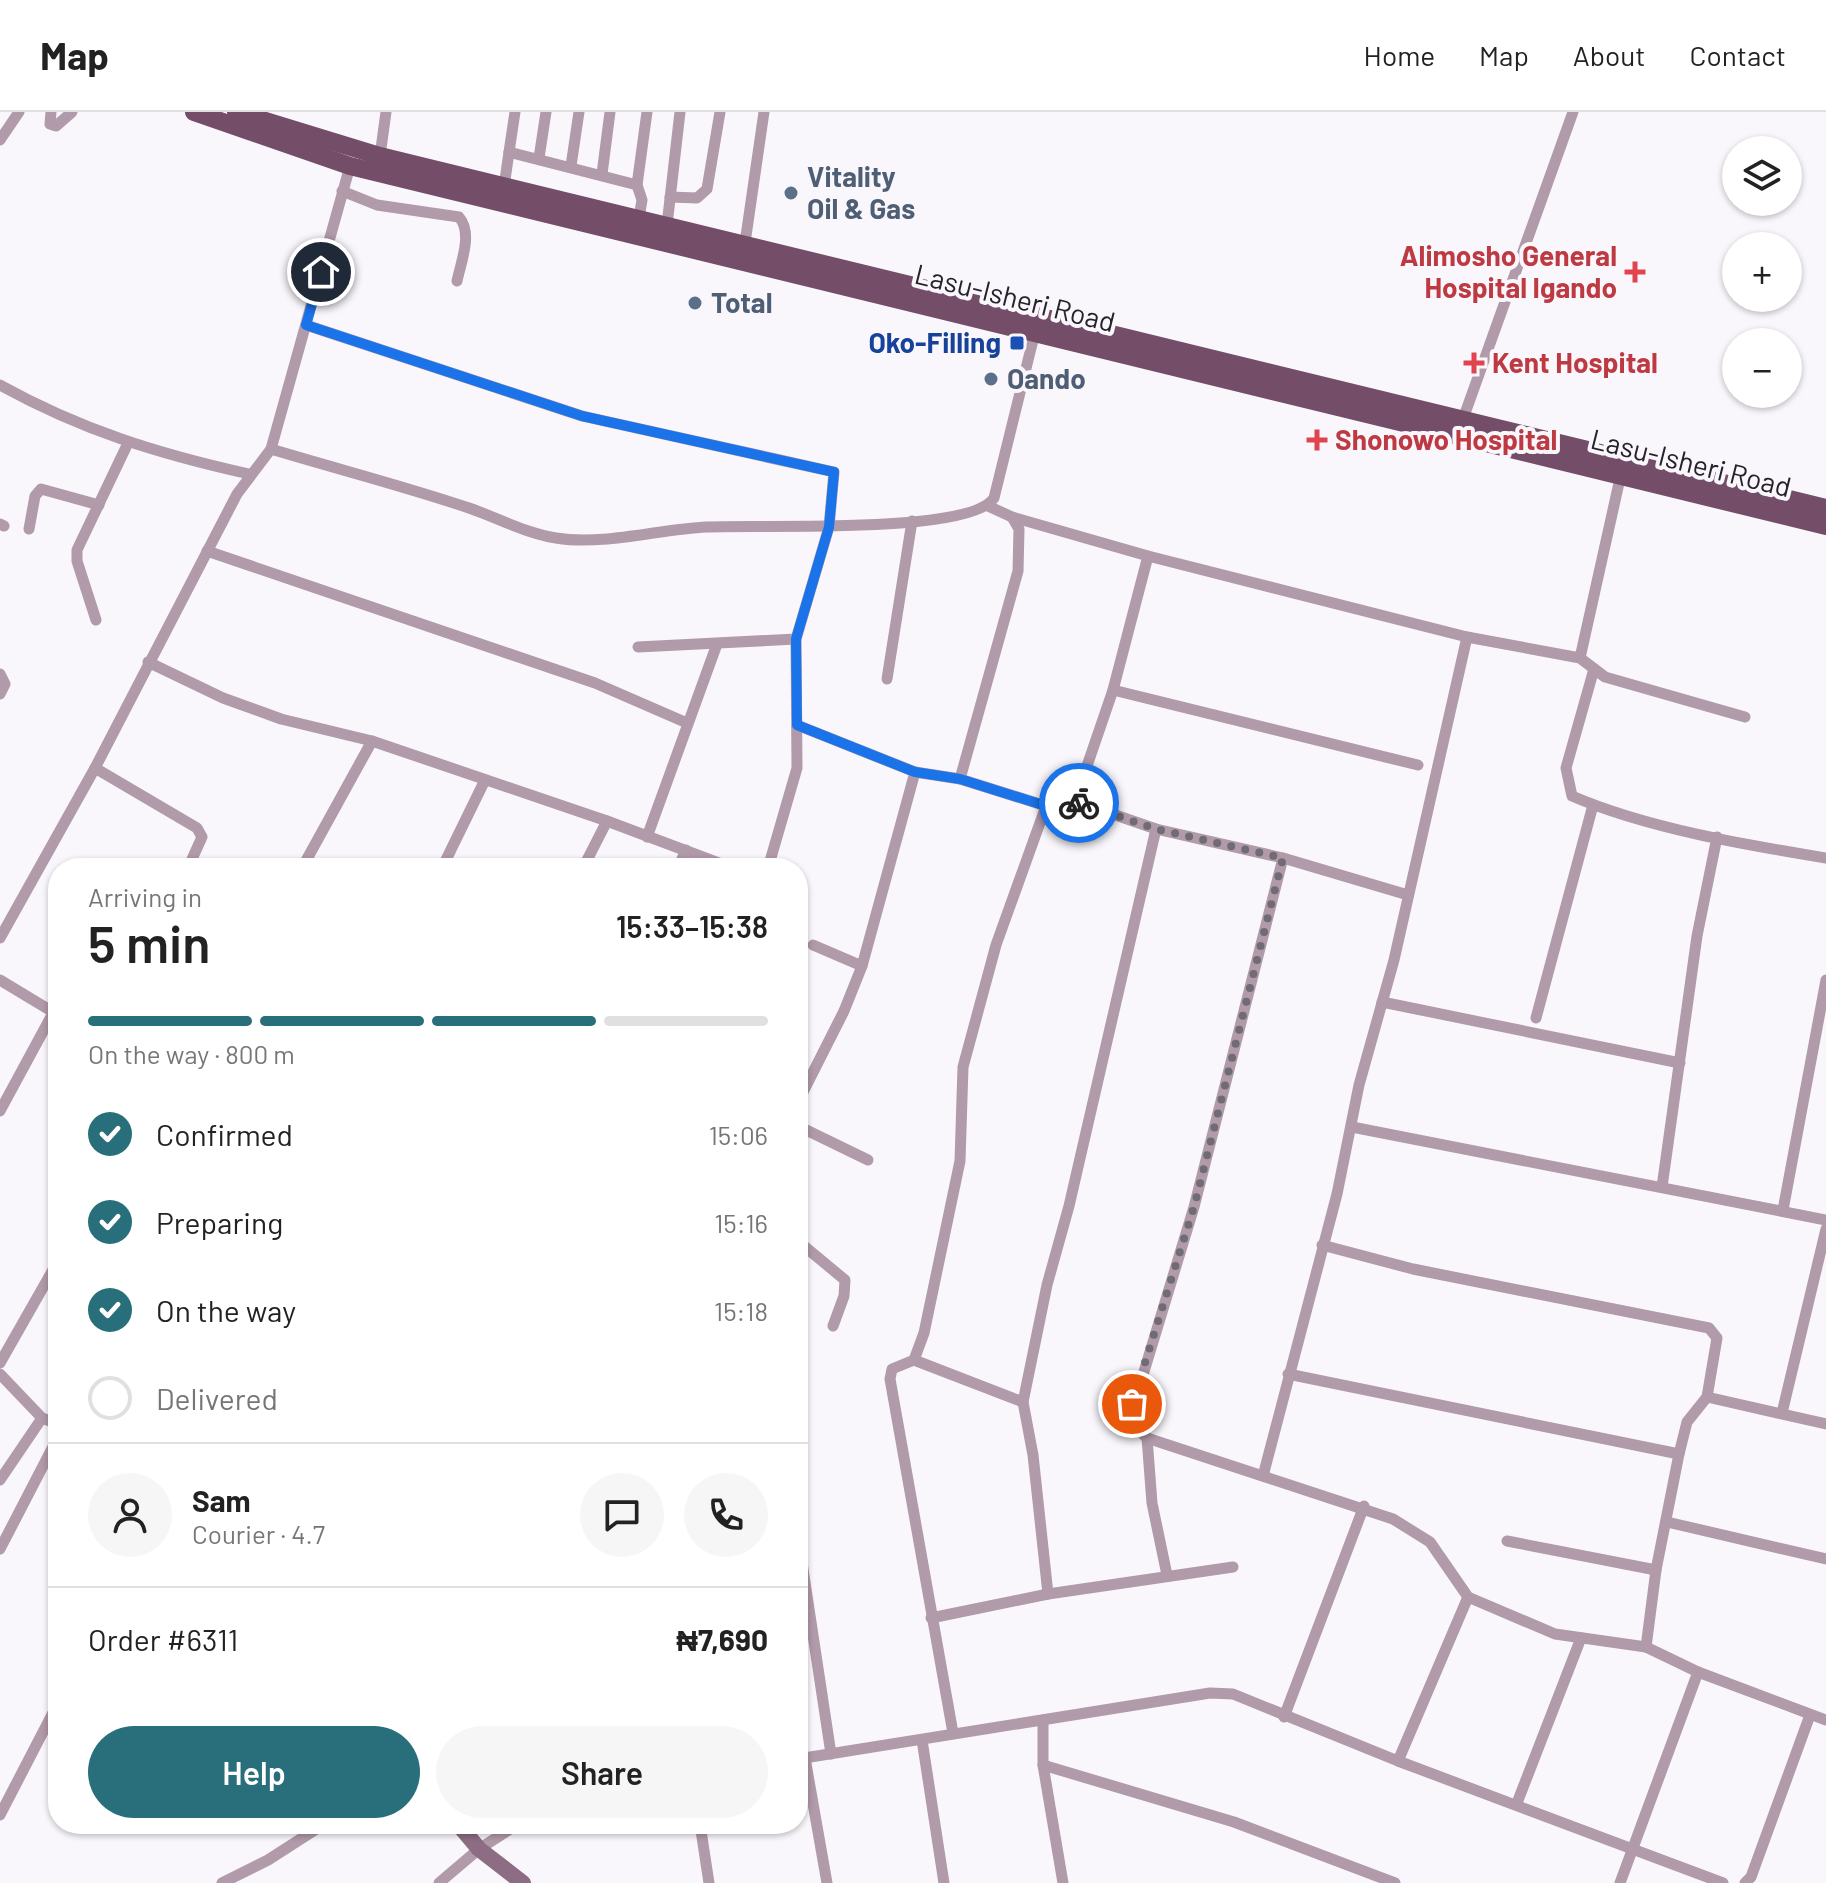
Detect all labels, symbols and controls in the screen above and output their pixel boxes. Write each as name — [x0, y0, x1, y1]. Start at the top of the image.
text: Map — [40, 32, 109, 78]
text: Home — [1364, 38, 1435, 72]
text: Map — [1479, 38, 1529, 72]
text: About — [1573, 38, 1645, 72]
text: Contact — [1689, 38, 1786, 72]
map controls — [1722, 136, 1802, 408]
button: layers — [1722, 136, 1802, 216]
place label: Vitality Oil & Gas — [807, 159, 915, 225]
marker: Vitality Oil & Gas — [782, 184, 800, 202]
button: + — [1722, 232, 1802, 312]
pin — [287, 238, 355, 306]
place label: Alimosho General Hospital Igando — [1400, 238, 1617, 304]
icon: home — [299, 250, 343, 294]
street label: Lasu-Isheri Road — [912, 256, 1119, 338]
marker: Alimosho General Hospital Igando — [1624, 261, 1646, 283]
place label: Total — [711, 285, 773, 319]
marker: Total — [686, 294, 704, 312]
place label: Oko-Filling — [868, 325, 1001, 359]
button: − — [1722, 328, 1802, 408]
marker: Oko-Filling — [1008, 334, 1026, 352]
place label: Kent Hospital — [1492, 345, 1658, 379]
marker: Kent Hospital — [1463, 352, 1485, 374]
place label: Oando — [1007, 361, 1086, 395]
marker: Oando — [982, 370, 1000, 388]
street label: Lasu-Isheri Road — [1588, 421, 1795, 503]
place label: Shonowo Hospital — [1335, 422, 1557, 456]
marker: Shonowo Hospital — [1306, 429, 1328, 451]
courier — [1039, 763, 1119, 843]
icon: bike — [1057, 781, 1101, 825]
text: Arriving in — [88, 881, 202, 912]
text: 15:33–15:38 — [616, 908, 768, 944]
text: 5 min — [88, 911, 211, 973]
text: On the way · 800 m — [88, 1038, 295, 1069]
icon: check — [88, 1112, 132, 1156]
text: Confirmed — [156, 1116, 293, 1152]
text: 15:06 — [709, 1119, 768, 1150]
icon: check — [88, 1200, 132, 1244]
text: Preparing — [156, 1204, 283, 1240]
text: 15:16 — [714, 1207, 768, 1238]
icon: check — [88, 1288, 132, 1332]
text: On the way — [156, 1292, 296, 1328]
text: 15:18 — [714, 1295, 768, 1326]
pin — [1098, 1370, 1166, 1438]
text: Delivered — [156, 1380, 278, 1416]
icon: bag — [1110, 1382, 1154, 1426]
button: person — [88, 1473, 172, 1557]
button: chat — [580, 1473, 664, 1557]
button: phone — [684, 1473, 768, 1557]
text: Sam — [192, 1482, 251, 1518]
text: Courier · 4.7 — [192, 1518, 325, 1549]
text: Order #6311 — [88, 1621, 238, 1657]
text: ₦7,690 — [676, 1621, 768, 1657]
button: Help — [88, 1726, 420, 1818]
button: Share — [436, 1726, 768, 1818]

